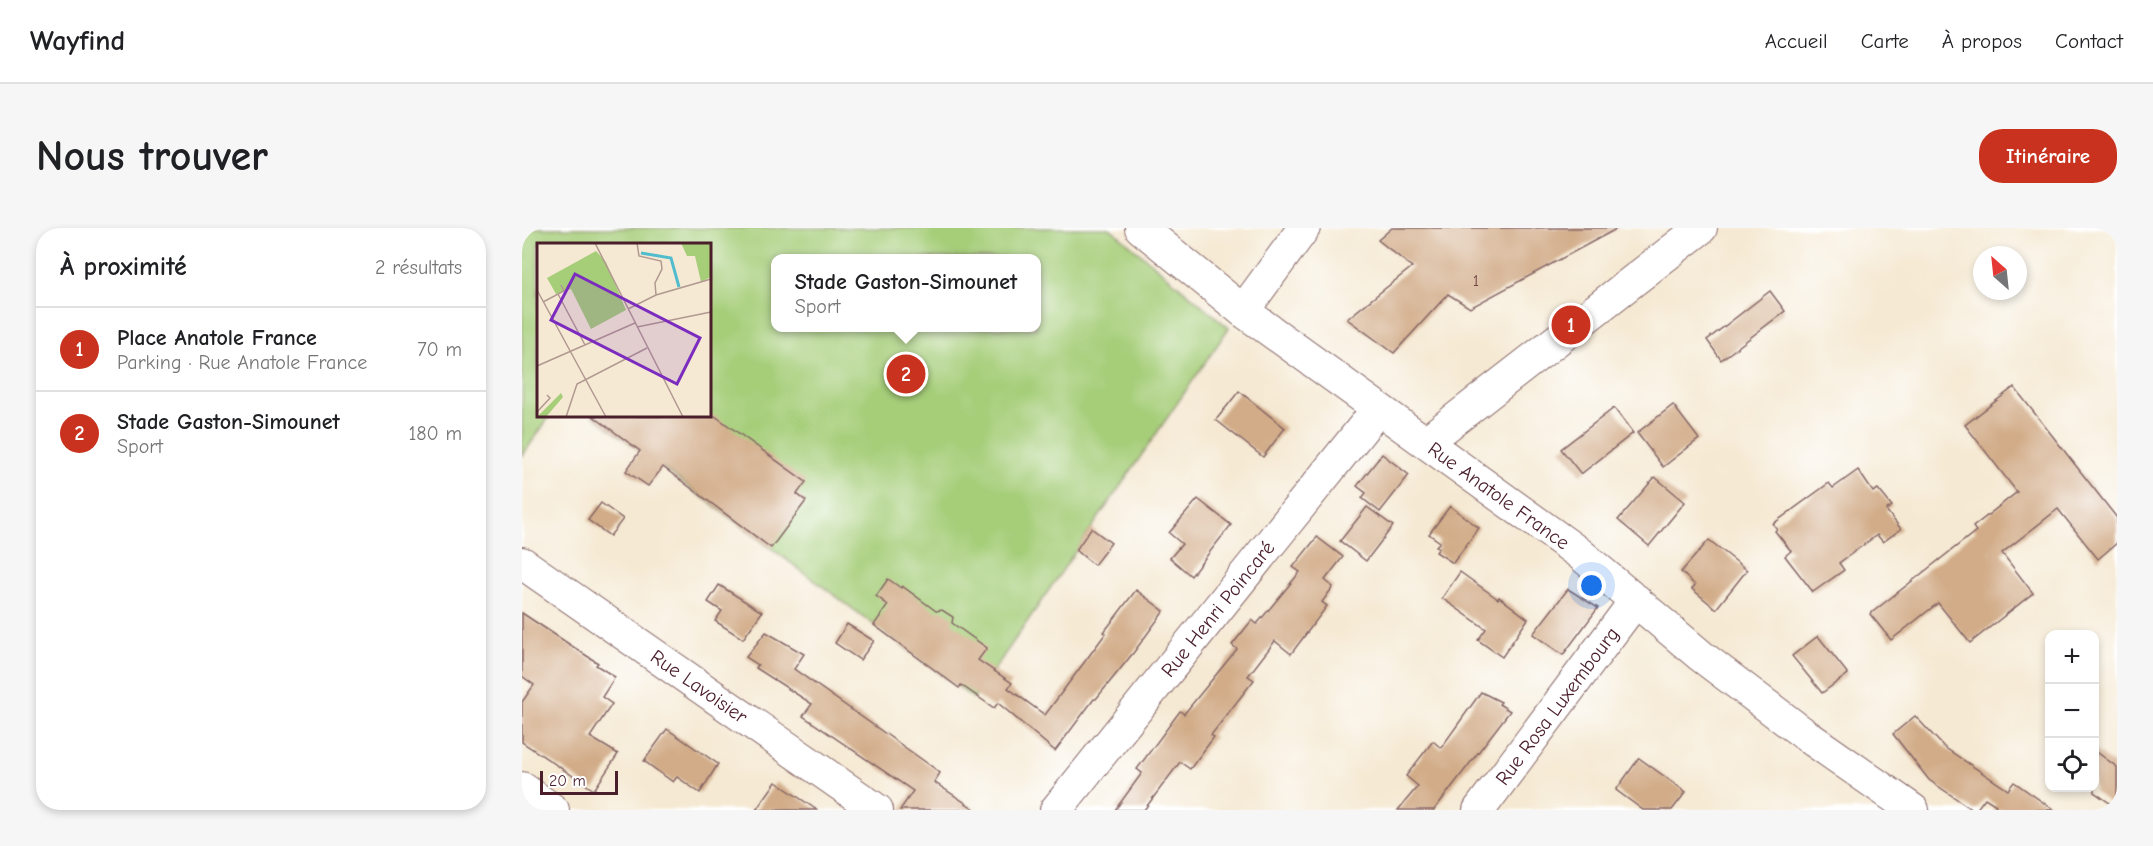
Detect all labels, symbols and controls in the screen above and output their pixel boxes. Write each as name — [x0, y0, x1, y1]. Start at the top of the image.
text: Wayfind — [30, 25, 125, 57]
text: Accueil — [1765, 29, 1828, 53]
text: Carte — [1861, 29, 1909, 53]
text: À propos — [1942, 29, 2022, 53]
text: Contact — [2055, 29, 2123, 53]
button: Itinéraire — [1979, 129, 2117, 183]
text: Nous trouver — [36, 132, 268, 181]
inset map — [537, 243, 711, 417]
north arrow — [1973, 246, 2027, 300]
text: À proximité — [60, 252, 187, 282]
popup — [771, 254, 1041, 332]
text: 2 résultats — [375, 256, 462, 279]
text: Stade Gaston-Simounet — [795, 269, 1017, 295]
house number: 1 — [1473, 272, 1479, 290]
text: Sport — [795, 295, 841, 318]
pin: 1 — [1552, 302, 1590, 348]
text: Place Anatole France — [117, 325, 317, 351]
text: 1 — [76, 338, 83, 361]
text: 70 m — [417, 338, 462, 361]
text: Parking · Rue Anatole France — [117, 351, 367, 374]
pin: 2 — [886, 352, 926, 396]
text: Stade Gaston-Simounet — [117, 409, 340, 435]
text: 2 — [75, 422, 84, 445]
text: 180 m — [408, 422, 462, 445]
text: Sport — [117, 435, 163, 458]
street label: Rue Anatole France — [1424, 437, 1574, 554]
street label: Rue Henri Poincaré — [1156, 536, 1279, 681]
your location — [1577, 571, 1606, 600]
street label: Rue Rosa Luxembourg — [1490, 622, 1623, 789]
map controls — [2045, 630, 2099, 792]
button: + — [2045, 630, 2099, 684]
street label: Rue Lavoisier — [646, 645, 752, 728]
button: − — [2045, 684, 2099, 738]
button: locate — [2045, 738, 2099, 792]
scale bar — [540, 768, 618, 796]
text: 20 m — [549, 772, 586, 790]

